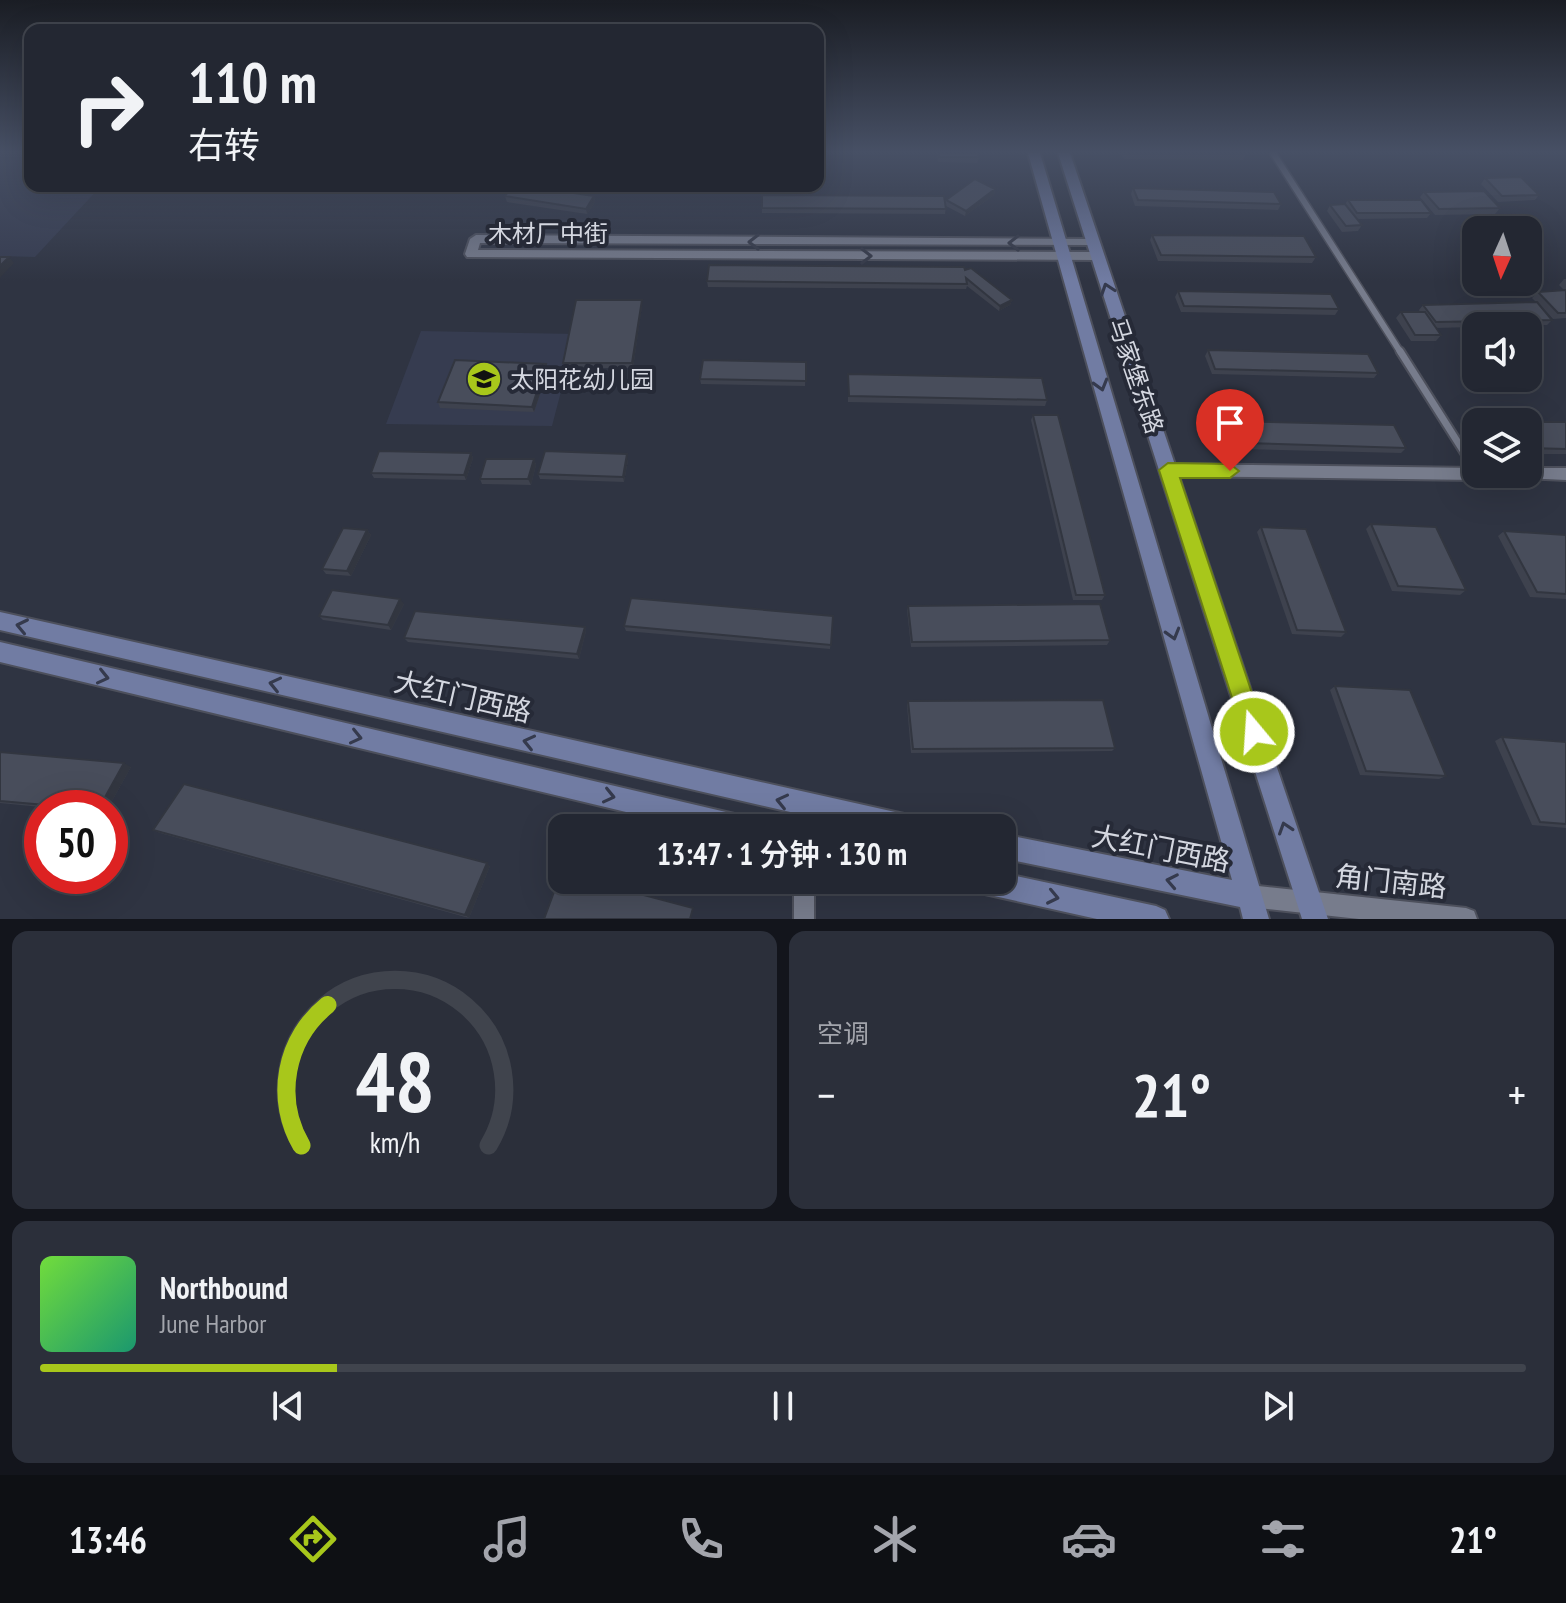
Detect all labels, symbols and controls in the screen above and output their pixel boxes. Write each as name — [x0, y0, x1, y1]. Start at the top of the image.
text: 110 m — [188, 46, 317, 118]
icon: right — [56, 56, 160, 160]
text: 右转 — [188, 121, 260, 168]
north arrow — [1462, 216, 1542, 296]
map controls — [1462, 216, 1542, 488]
street label: 木材厂中街 — [488, 218, 608, 249]
one-way arrow — [747, 233, 760, 251]
one-way arrow — [1007, 234, 1020, 252]
one-way arrow — [860, 247, 873, 265]
one-way arrow — [1101, 283, 1117, 297]
button: sound — [1462, 312, 1542, 392]
street label: 马家堡东路 — [1102, 314, 1170, 438]
school or university icon: 太阳花幼儿园 — [465, 360, 503, 398]
place label: 太阳花幼儿园 — [510, 364, 654, 395]
one-way arrow — [1092, 377, 1108, 391]
pin — [1196, 389, 1264, 471]
icon: arrive — [1208, 401, 1252, 445]
button: layers — [1462, 408, 1542, 488]
one-way arrow — [16, 618, 29, 635]
one-way arrow — [1164, 627, 1180, 641]
street label: 大红门西路 — [391, 662, 535, 730]
one-way arrow — [96, 668, 110, 685]
one-way arrow — [269, 676, 283, 693]
position arrow — [1212, 690, 1296, 774]
one-way arrow — [349, 727, 363, 744]
one-way arrow — [522, 734, 536, 751]
one-way arrow — [602, 787, 616, 804]
speed limit sign: 50 — [24, 790, 128, 894]
one-way arrow — [776, 793, 789, 810]
street label: 大红门西路 — [1089, 816, 1233, 880]
one-way arrow — [1279, 822, 1295, 836]
text: 13:47 · 1 分钟 · 130 m — [657, 834, 907, 873]
street label: 角门南路 — [1333, 857, 1449, 905]
one-way arrow — [1166, 873, 1179, 890]
one-way arrow — [1045, 888, 1059, 905]
text: 空调 — [817, 1017, 869, 1050]
text: 48 — [355, 1027, 434, 1135]
text: 21° — [1132, 1056, 1211, 1134]
text: − — [817, 1066, 835, 1123]
text: + — [1508, 1066, 1526, 1123]
text: km/h — [369, 1124, 420, 1161]
text: Northbound — [160, 1268, 288, 1307]
text: June Harbor — [160, 1307, 266, 1340]
icon: previous — [266, 1384, 310, 1428]
icon: pause — [761, 1384, 805, 1428]
icon: next — [1256, 1384, 1300, 1428]
icon: directions — [285, 1511, 341, 1567]
icon: music — [479, 1511, 535, 1567]
icon: phone — [673, 1511, 729, 1567]
icon: climate — [867, 1511, 923, 1567]
icon: car — [1061, 1511, 1117, 1567]
icon: filters — [1255, 1511, 1311, 1567]
text: 13:46 — [69, 1516, 147, 1563]
text: 21° — [1449, 1516, 1497, 1563]

